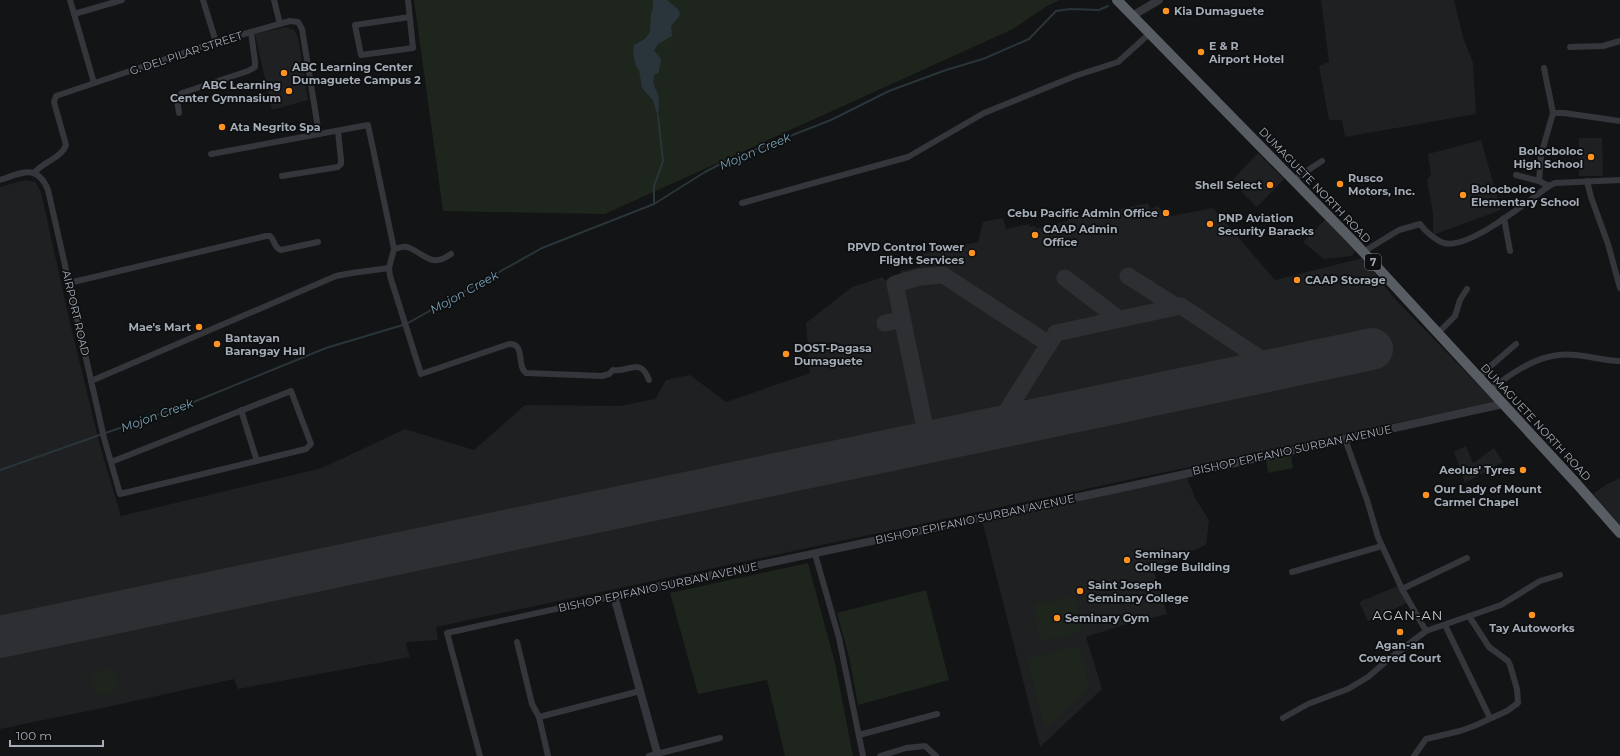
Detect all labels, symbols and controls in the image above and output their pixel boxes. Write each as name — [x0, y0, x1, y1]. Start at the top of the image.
place label: Kia Dumaguete — [1174, 4, 1264, 18]
marker: Kia Dumaguete — [1161, 6, 1171, 16]
street label: G. DEL PILAR STREET — [128, 28, 245, 78]
place label: E & R Airport Hotel — [1208, 39, 1284, 66]
marker: E & R Airport Hotel — [1196, 47, 1206, 57]
place label: ABC Learning Center Dumaguete Campus 2 — [291, 60, 421, 87]
marker: ABC Learning Center Dumaguete Campus 2 — [279, 68, 289, 78]
place label: ABC Learning Center Gymnasium — [170, 78, 281, 105]
marker: ABC Learning Center Gymnasium — [284, 86, 294, 96]
place label: Ata Negrito Spa — [229, 120, 321, 134]
marker: Ata Negrito Spa — [217, 122, 227, 132]
street label: DUMAGUETE NORTH ROAD — [1256, 124, 1374, 246]
water label: Mojon Creek — [717, 129, 794, 173]
place label: Bolocboloc High School — [1514, 144, 1583, 171]
marker: Bolocboloc High School — [1586, 152, 1596, 162]
place label: Rusco Motors, Inc. — [1348, 171, 1415, 198]
place label: Shell Select — [1195, 178, 1262, 192]
marker: Rusco Motors, Inc. — [1335, 179, 1345, 189]
marker: Shell Select — [1265, 180, 1275, 190]
place label: Bolocboloc Elementary School — [1471, 182, 1579, 209]
marker: Bolocboloc Elementary School — [1458, 190, 1468, 200]
place label: Cebu Pacific Admin Office — [1007, 206, 1158, 220]
marker: Cebu Pacific Admin Office — [1161, 208, 1171, 218]
place label: PNP Aviation Security Baracks — [1218, 211, 1314, 238]
marker: PNP Aviation Security Baracks — [1205, 219, 1215, 229]
place label: CAAP Admin Office — [1043, 222, 1118, 249]
marker: CAAP Admin Office — [1030, 230, 1040, 240]
place label: RPVD Control Tower Flight Services — [847, 240, 964, 267]
marker: RPVD Control Tower Flight Services — [967, 248, 977, 258]
road number: 7 — [1365, 254, 1381, 270]
water label: Mojon Creek — [427, 267, 502, 317]
street label: AIRPORT ROAD — [59, 269, 93, 357]
place label: CAAP Storage — [1305, 273, 1386, 287]
marker: CAAP Storage — [1292, 275, 1302, 285]
place label: Mae's Mart — [128, 320, 191, 334]
marker: Mae's Mart — [194, 322, 204, 332]
place label: Bantayan Barangay Hall — [225, 331, 305, 358]
marker: Bantayan Barangay Hall — [212, 339, 222, 349]
place label: DOST-Pagasa Dumaguete — [794, 341, 872, 368]
marker: DOST-Pagasa Dumaguete — [781, 349, 791, 359]
street label: DUMAGUETE NORTH ROAD — [1478, 360, 1594, 484]
water label: Mojon Creek — [119, 395, 196, 435]
street label: BISHOP EPIFANIO SURBAN AVENUE — [1191, 422, 1393, 478]
place label: Aeolus' Tyres — [1438, 463, 1515, 477]
marker: Aeolus' Tyres — [1518, 465, 1528, 475]
place label: Our Lady of Mount Carmel Chapel — [1434, 482, 1542, 509]
marker: Our Lady of Mount Carmel Chapel — [1421, 490, 1431, 500]
street label: BISHOP EPIFANIO SURBAN AVENUE — [874, 491, 1076, 547]
place label: Seminary College Building — [1135, 547, 1230, 574]
marker: Seminary College Building — [1122, 555, 1132, 565]
street label: BISHOP EPIFANIO SURBAN AVENUE — [557, 559, 759, 615]
place label: Saint Joseph Seminary College — [1088, 578, 1189, 605]
marker: Saint Joseph Seminary College — [1075, 586, 1085, 596]
district label: AGAN-AN — [1373, 607, 1443, 623]
marker: Tay Autoworks — [1527, 610, 1537, 620]
place label: Seminary Gym — [1065, 611, 1149, 625]
marker: Seminary Gym — [1052, 613, 1062, 623]
place label: Tay Autoworks — [1489, 621, 1575, 635]
marker: Agan-an Covered Court — [1395, 627, 1405, 637]
place label: Agan-an Covered Court — [1359, 638, 1442, 665]
scale bar — [10, 722, 103, 748]
text: 100 m — [16, 728, 52, 743]

